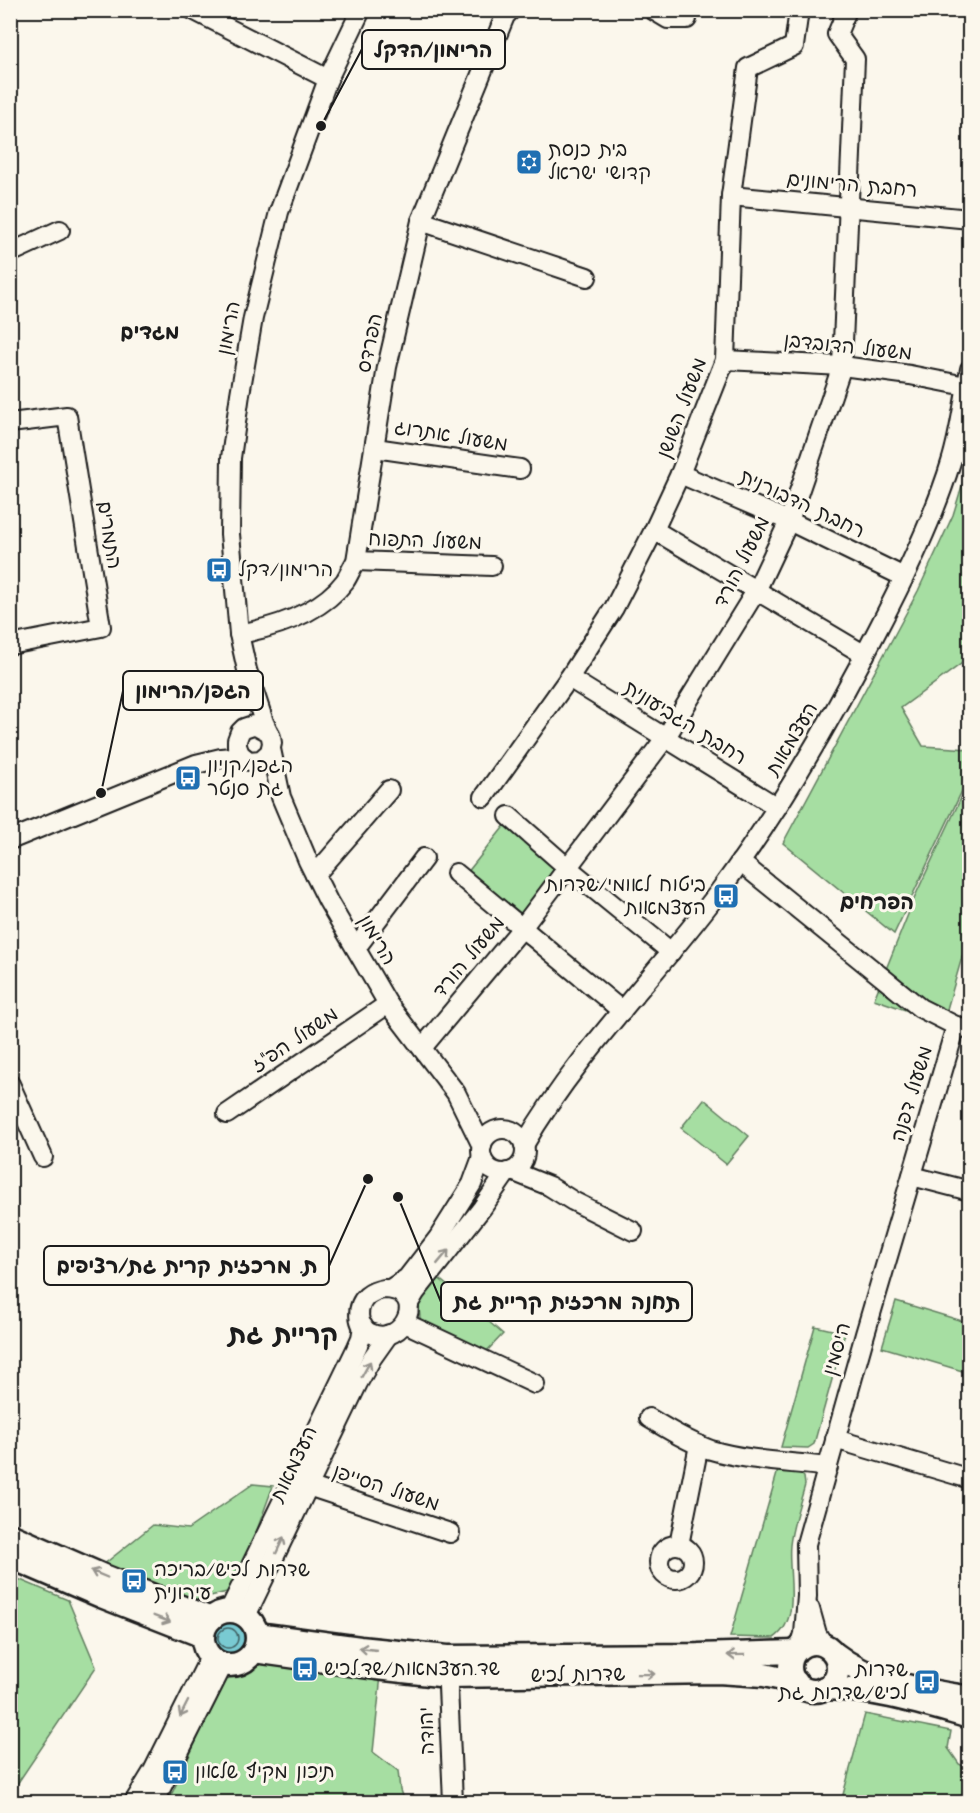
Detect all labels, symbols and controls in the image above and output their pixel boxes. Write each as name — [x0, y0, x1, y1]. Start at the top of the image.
callout: הרימון/הדקל — [362, 30, 505, 69]
text: הרימון/הדקל — [374, 36, 492, 65]
place label: בית כנסת קדושי ישראל — [548, 136, 651, 187]
synagogue icon: בית כנסת קדושי ישראל — [514, 147, 544, 177]
street label: רחבת הרימונים — [785, 165, 919, 205]
street label: הרימון — [210, 299, 248, 357]
street label: הפרדס — [350, 311, 390, 375]
district label: מגדים — [120, 318, 180, 347]
street label: משעול הדובדבן — [782, 326, 914, 368]
street label: משעול השושן — [650, 354, 714, 462]
street label: משעול אתרוג — [392, 413, 510, 459]
street label: רחבת הדבורנית — [735, 463, 869, 545]
street label: התמרים — [90, 499, 128, 571]
street label: משעול הורד — [707, 511, 777, 613]
street label: משעול התפוח — [367, 525, 483, 557]
bus stop icon: הרימון/דקל — [204, 555, 234, 585]
place label: הרימון/דקל — [238, 556, 333, 584]
callout: הגפן/הרימון — [123, 671, 263, 710]
street label: רחבת הגביעונית — [618, 674, 752, 772]
text: הגפן/הרימון — [135, 677, 251, 706]
street label: העצמאות — [759, 697, 825, 782]
place label: הגפן/קניון גת סנטר — [207, 752, 293, 803]
bus stop icon: הגפן/קניון גת סנטר — [173, 763, 203, 793]
place label: ביטוח לאומי/שדרות העצמאות — [544, 871, 706, 922]
bus stop icon: ביטוח לאומי/שדרות העצמאות — [711, 881, 741, 911]
district label: הפרחים — [840, 888, 914, 917]
street label: הרימון — [351, 910, 403, 970]
street label: משעול הורד — [426, 910, 512, 1004]
street label: משעול הפ"ז — [246, 1001, 344, 1079]
street label: משעול דפנה — [884, 1042, 940, 1146]
callout: ת. מרכזית קרית גת/רציפים — [44, 1246, 329, 1285]
one-way arrow — [437, 1249, 450, 1265]
text: ת. מרכזית קרית גת/רציפים — [56, 1252, 318, 1281]
callout: תחנה מרכזית קריית גת — [441, 1282, 692, 1321]
text: תחנה מרכזית קריית גת — [452, 1288, 680, 1317]
district label: קריית גת — [226, 1317, 338, 1353]
street label: היסמין — [816, 1319, 858, 1379]
one-way arrow — [361, 1361, 372, 1379]
street label: העצמאות — [263, 1421, 324, 1508]
street label: משעול הסייפן — [329, 1458, 443, 1518]
one-way arrow — [275, 1536, 287, 1554]
place label: שדרות לכיש/בריכה עירונית — [154, 1556, 310, 1607]
bus stop icon: שדרות לכיש/בריכה עירונית — [119, 1566, 149, 1596]
one-way arrow — [90, 1568, 108, 1579]
one-way arrow — [152, 1615, 170, 1626]
one-way arrow — [359, 1643, 379, 1654]
one-way arrow — [726, 1649, 746, 1660]
bus stop icon: שד.העצמאות/שד.לכיש — [290, 1654, 320, 1684]
place label: שד.העצמאות/שד.לכיש — [324, 1655, 500, 1683]
place label: שדרות לכיש/שדרות גת — [777, 1656, 909, 1707]
street label: שדרות לכיש — [530, 1660, 626, 1690]
bus stop icon: שדרות לכיש/שדרות גת — [912, 1667, 942, 1697]
one-way arrow — [636, 1668, 656, 1679]
one-way arrow — [177, 1700, 189, 1718]
street label: יהודה — [412, 1706, 442, 1756]
bus stop icon: תיכון מקיף שלאון — [160, 1757, 190, 1787]
place label: תיכון מקיף שלאון — [195, 1758, 335, 1786]

